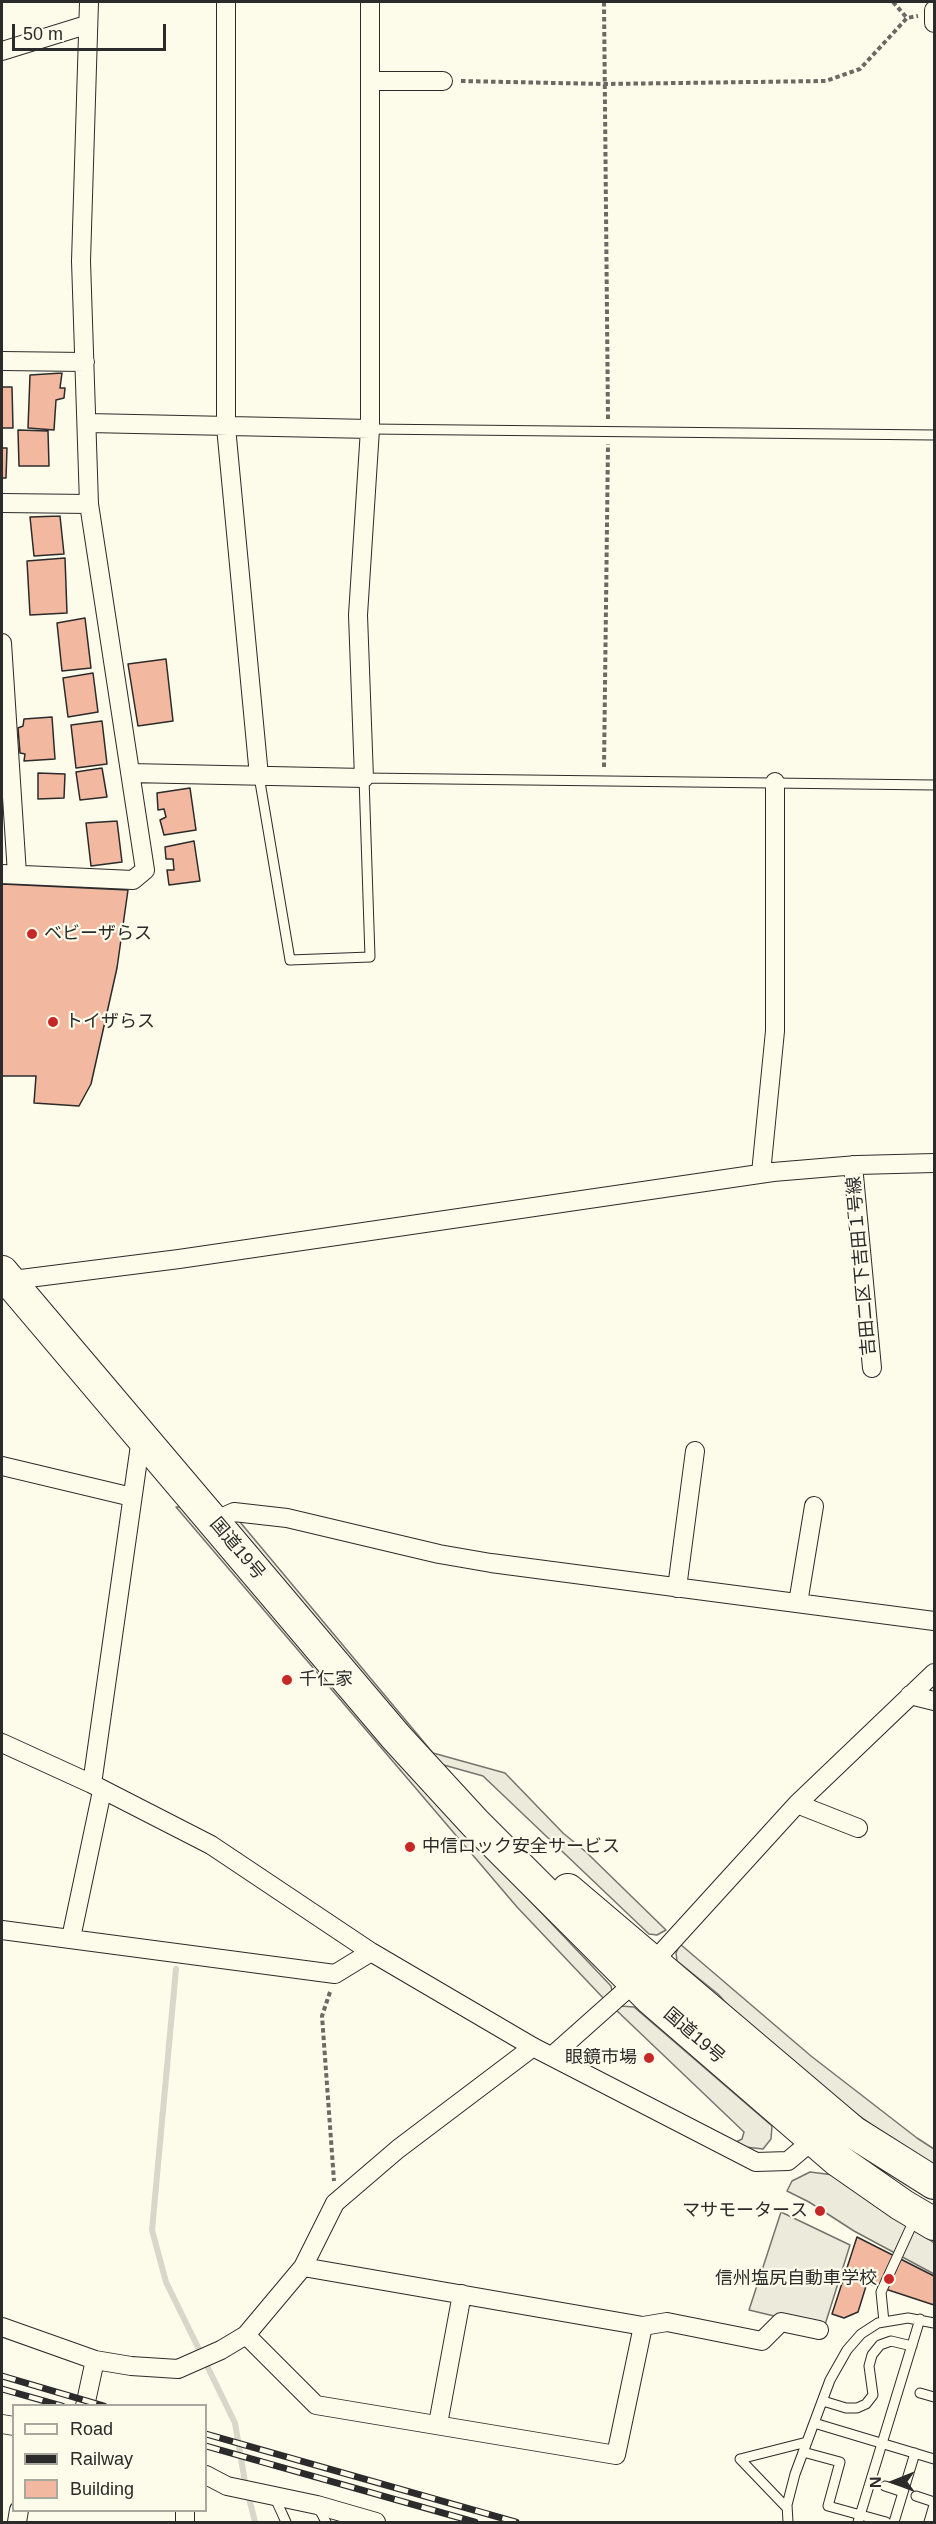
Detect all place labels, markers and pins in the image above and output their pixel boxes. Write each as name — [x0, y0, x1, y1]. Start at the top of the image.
place label: ベビーザらス — [44, 923, 152, 945]
marker: ベビーザらス — [25, 927, 39, 941]
place label: トイザらス — [65, 1011, 155, 1033]
marker: トイザらス — [46, 1015, 60, 1029]
place label: 千仁家 — [299, 1669, 353, 1691]
marker: 千仁家 — [280, 1673, 294, 1687]
place label: 中信ロック安全サービス — [422, 1836, 620, 1858]
marker: 中信ロック安全サービス — [403, 1840, 417, 1854]
place label: 眼鏡市場 — [565, 2047, 637, 2069]
marker: 眼鏡市場 — [642, 2051, 656, 2065]
place label: マサモータース — [682, 2200, 808, 2222]
marker: マサモータース — [813, 2204, 827, 2218]
place label: 信州塩尻自動車学校 — [715, 2268, 877, 2290]
marker: 信州塩尻自動車学校 — [882, 2272, 896, 2286]

